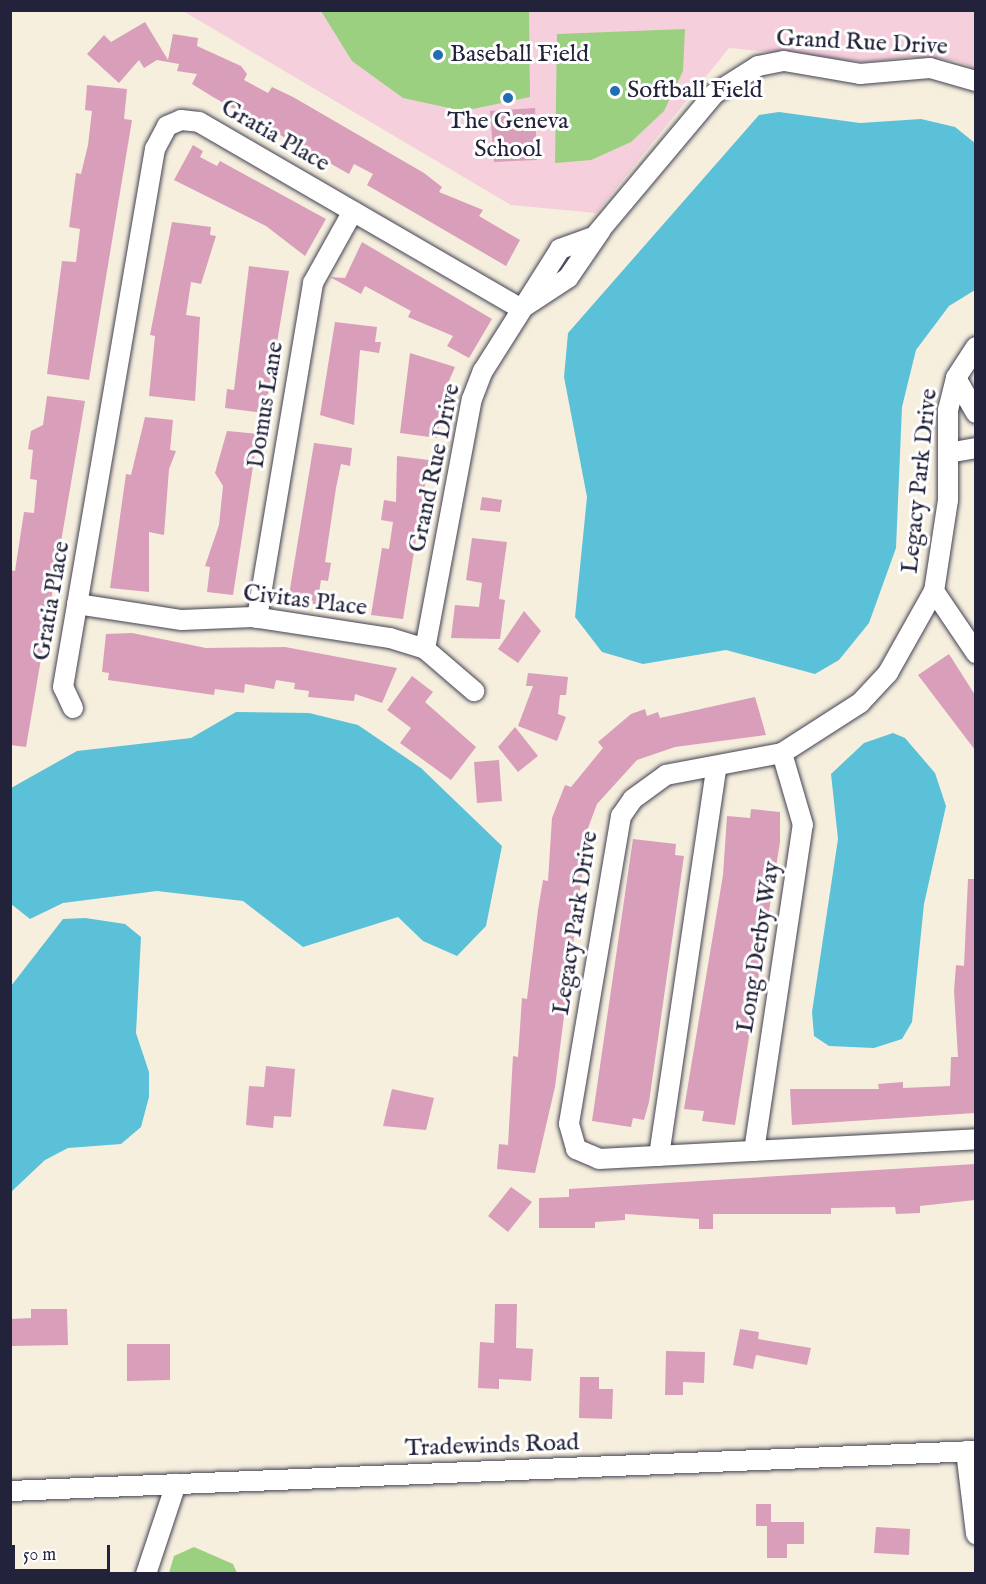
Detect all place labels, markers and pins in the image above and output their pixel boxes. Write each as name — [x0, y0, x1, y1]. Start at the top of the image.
place label: Baseball Field — [450, 41, 589, 69]
marker: Baseball Field — [431, 48, 445, 62]
place label: Softball Field — [627, 77, 763, 105]
marker: Softball Field — [608, 84, 622, 98]
marker: The Geneva School — [501, 91, 515, 105]
place label: The Geneva School — [447, 108, 569, 164]

